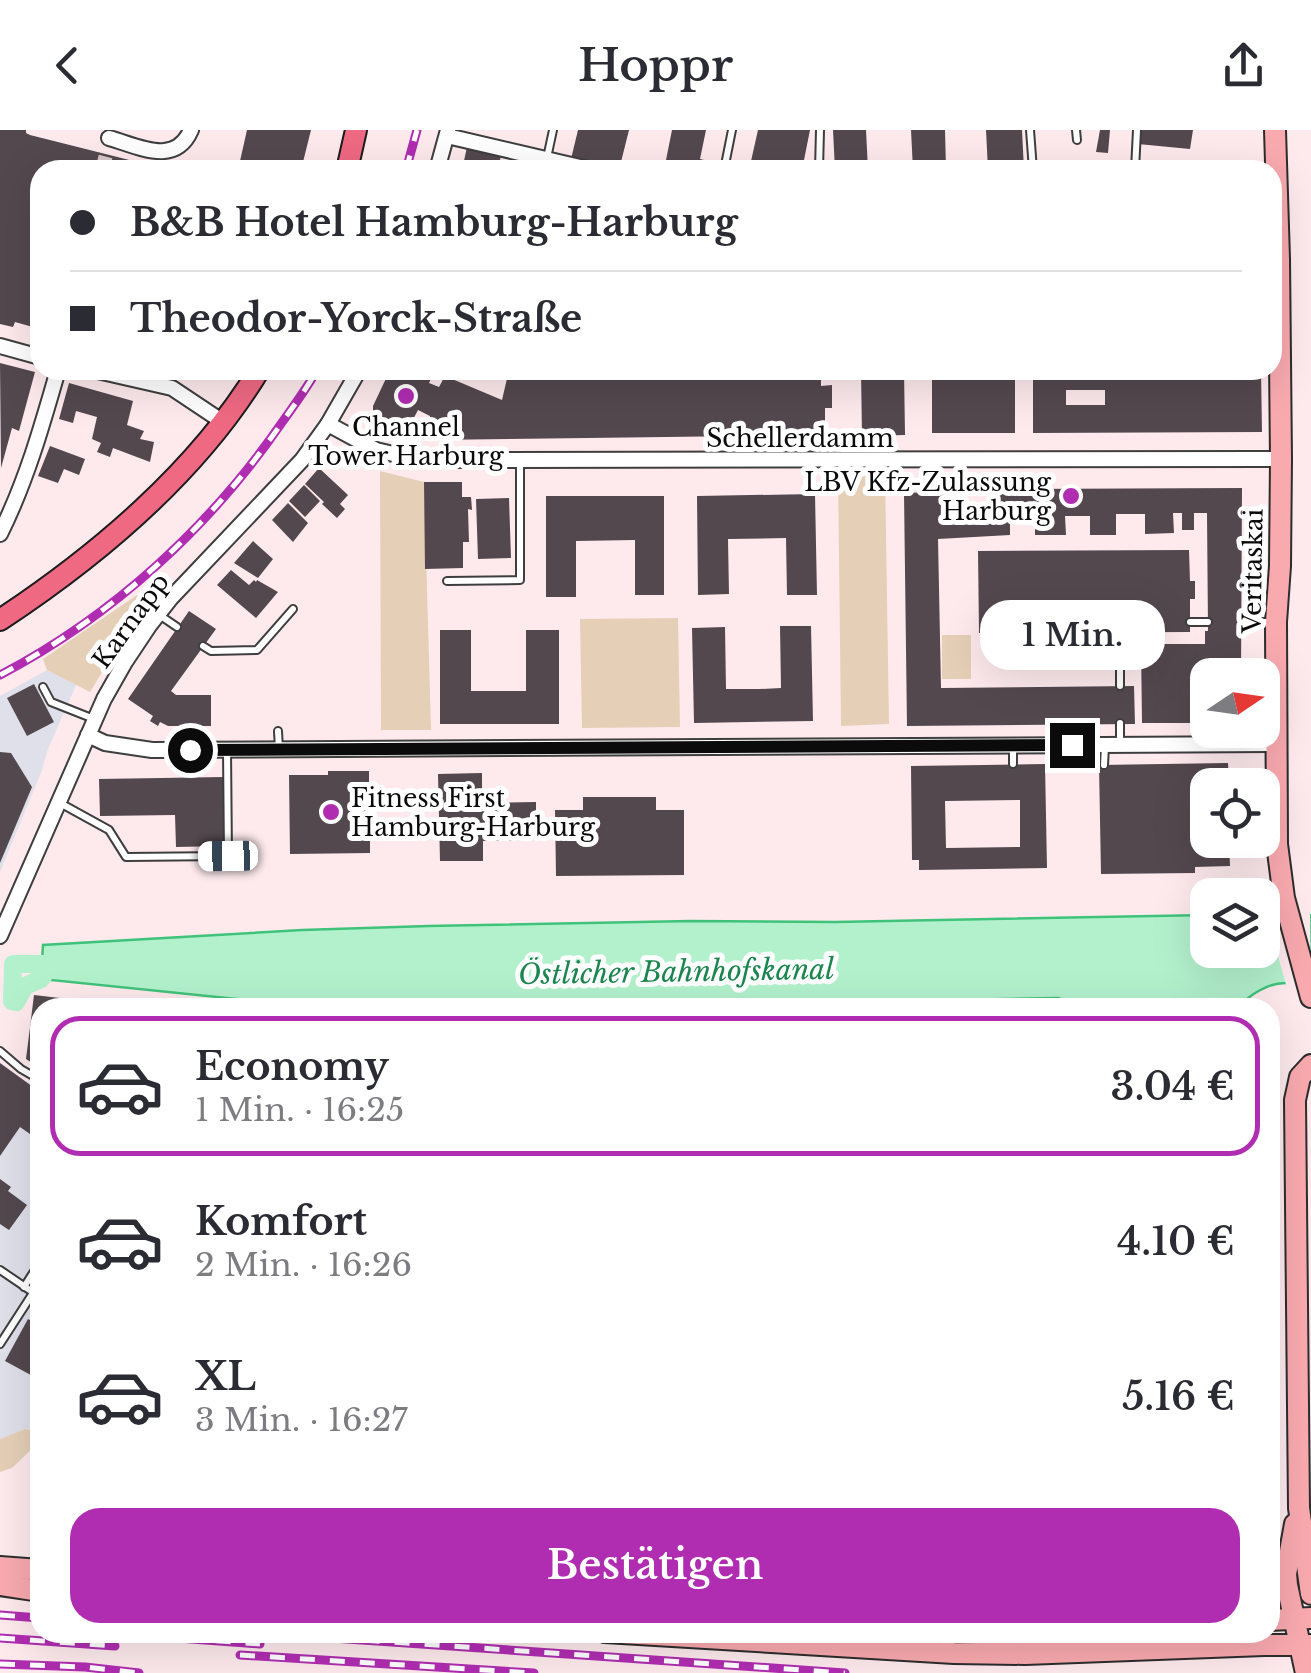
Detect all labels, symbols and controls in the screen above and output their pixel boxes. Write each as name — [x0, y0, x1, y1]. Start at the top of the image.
text: Hoppr — [578, 37, 733, 93]
icon: back — [40, 38, 95, 93]
icon: share — [1216, 38, 1271, 93]
text: B&B Hotel Hamburg-Harburg — [130, 199, 738, 246]
text: Theodor-Yorck-Straße — [130, 295, 582, 342]
marker: Channel Tower Harburg — [395, 385, 417, 407]
place label: Channel Tower Harburg — [308, 412, 505, 472]
street label: Schellerdamm — [706, 423, 894, 454]
place label: LBV Kfz-Zulassung Harburg — [804, 467, 1052, 527]
marker: LBV Kfz-Zulassung Harburg — [1060, 485, 1082, 507]
street label: Veritaskai — [1236, 508, 1270, 635]
street label: Karnapp — [86, 567, 176, 675]
callout: 1 Min. — [980, 600, 1164, 670]
text: 1 Min. — [1022, 615, 1123, 655]
north arrow — [1190, 658, 1280, 748]
map controls — [1190, 658, 1280, 968]
route end — [1050, 723, 1095, 768]
route start — [168, 728, 213, 773]
button: locate — [1190, 768, 1280, 858]
place label: Fitness First Hamburg-Harburg — [351, 783, 596, 843]
marker: Fitness First Hamburg-Harburg — [320, 801, 342, 823]
car — [198, 840, 258, 872]
button: layers — [1190, 878, 1280, 968]
water label: Östlicher Bahnhofskanal — [518, 952, 835, 992]
icon: car — [75, 1041, 165, 1131]
text: Economy — [195, 1043, 389, 1090]
text: 3.04 € — [1111, 1063, 1235, 1110]
text: 1 Min. · 16:25 — [195, 1090, 404, 1130]
icon: car — [75, 1196, 165, 1286]
text: Komfort — [195, 1198, 367, 1245]
text: 4.10 € — [1117, 1218, 1235, 1265]
text: 2 Min. · 16:26 — [195, 1245, 412, 1285]
icon: car — [75, 1351, 165, 1441]
text: XL — [195, 1353, 256, 1400]
text: 5.16 € — [1122, 1373, 1235, 1420]
text: 3 Min. · 16:27 — [195, 1400, 407, 1440]
button: Bestätigen — [70, 1508, 1240, 1623]

